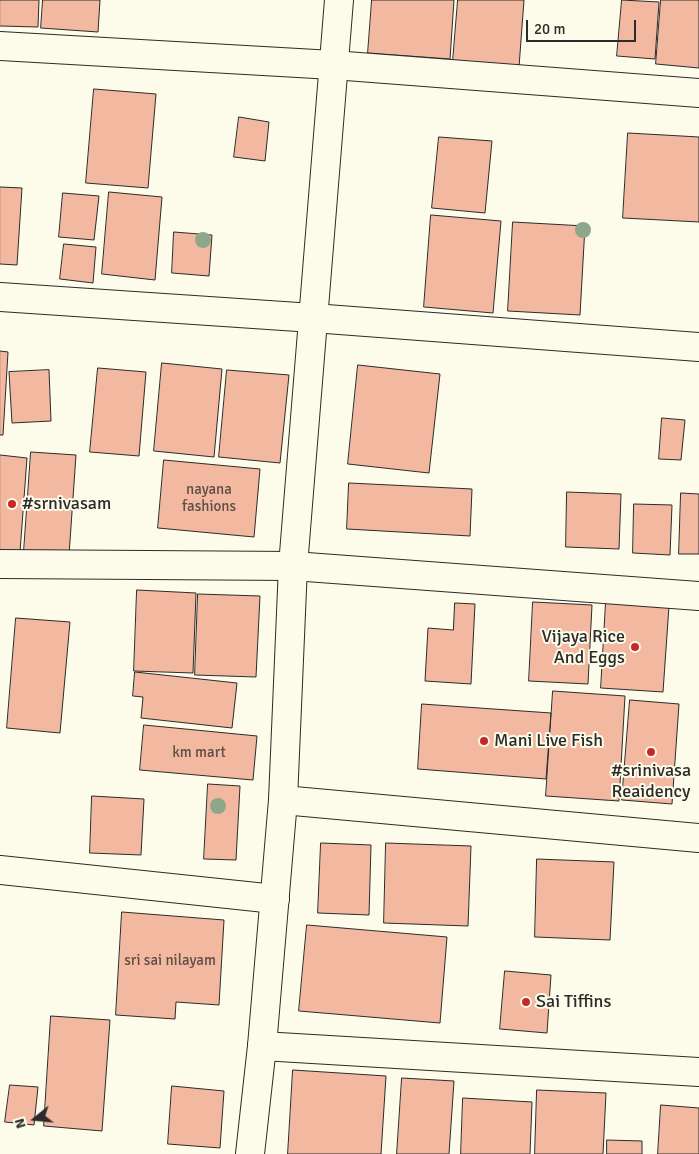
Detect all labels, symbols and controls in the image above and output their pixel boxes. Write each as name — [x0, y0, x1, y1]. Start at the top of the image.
scale bar — [529, 10, 639, 42]
text: 20 m — [534, 20, 565, 38]
house number: nayana fashions — [182, 481, 236, 516]
place label: #srnivasam — [22, 493, 111, 515]
marker: #srnivasam — [6, 498, 18, 510]
place label: Vijaya Rice And Eggs — [542, 626, 625, 669]
marker: Vijaya Rice And Eggs — [629, 641, 641, 653]
place label: Mani Live Fish — [494, 730, 603, 752]
marker: Mani Live Fish — [478, 735, 490, 747]
house number: km mart — [172, 744, 226, 762]
marker: #srinivasa Reaidency — [645, 746, 657, 758]
place label: #srinivasa Reaidency — [611, 760, 691, 802]
house number: sri sai nilayam — [124, 952, 216, 970]
place label: Sai Tiffins — [536, 991, 611, 1013]
marker: Sai Tiffins — [520, 996, 532, 1008]
north arrow — [10, 1094, 60, 1144]
text: N — [11, 1116, 30, 1131]

